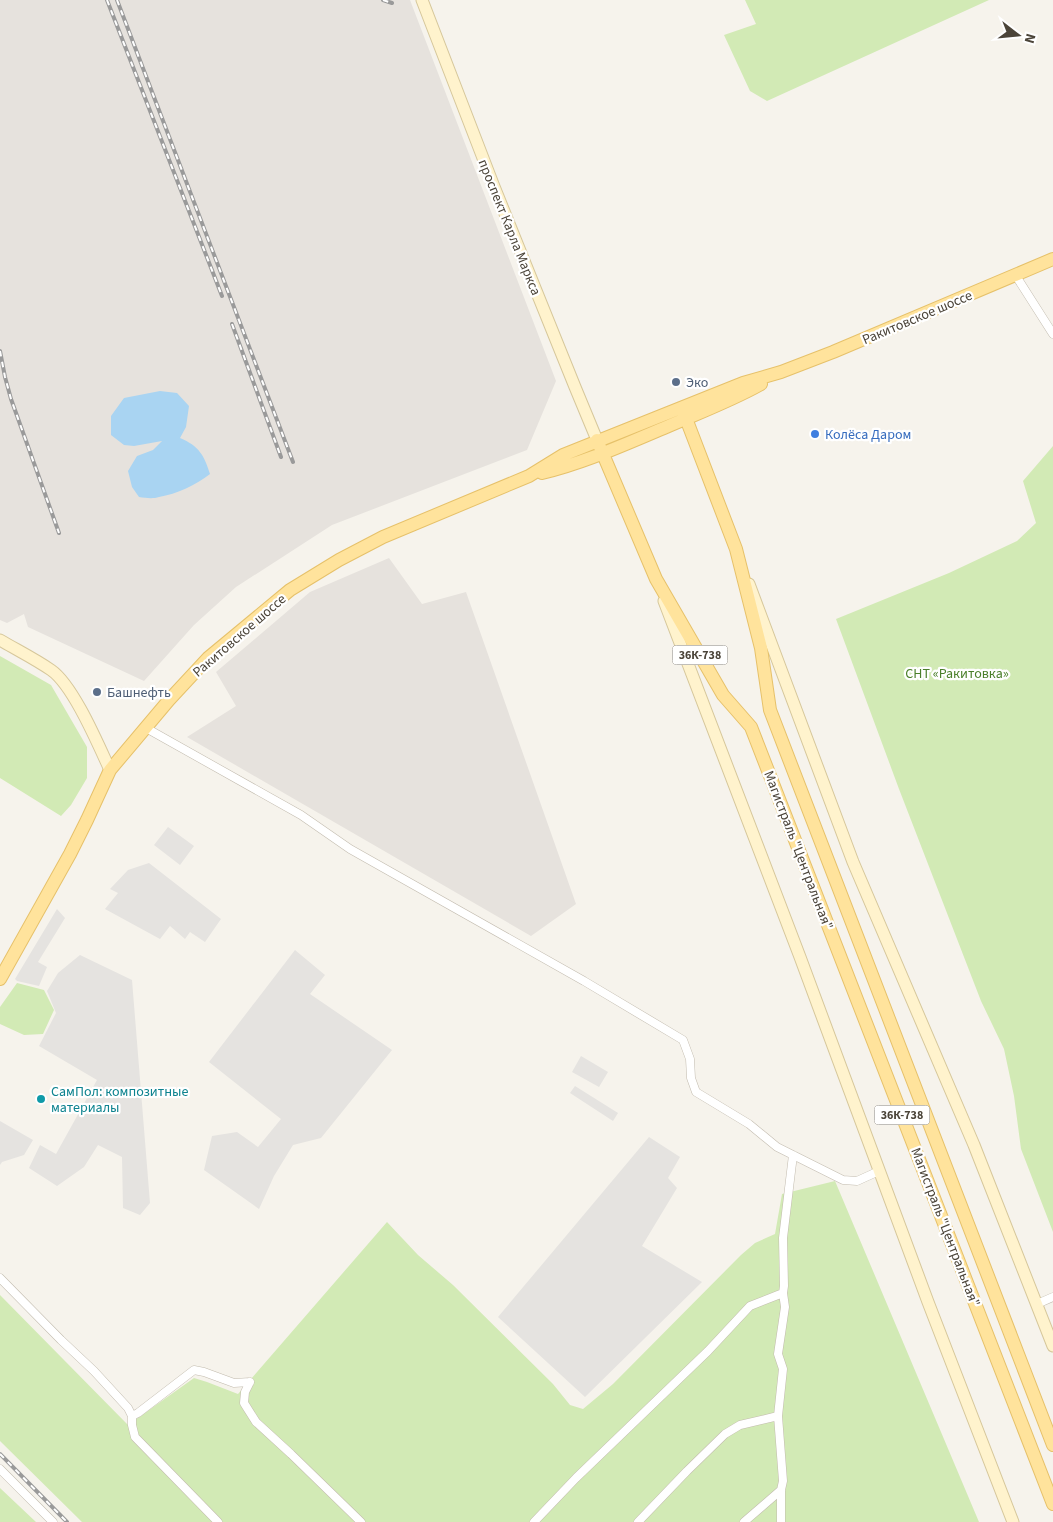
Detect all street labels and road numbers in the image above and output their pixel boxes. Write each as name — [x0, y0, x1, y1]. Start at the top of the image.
street label: проспект Карла Маркса — [473, 156, 546, 298]
street label: Ракитовское шоссе — [859, 286, 976, 350]
street label: Ракитовское шоссе — [189, 590, 291, 682]
road number: 36К-738 — [672, 646, 728, 664]
street label: Магистраль "Центральная" — [759, 768, 838, 933]
road number: 36К-738 — [874, 1106, 930, 1124]
street label: Магистраль "Центральная" — [906, 1145, 985, 1310]

